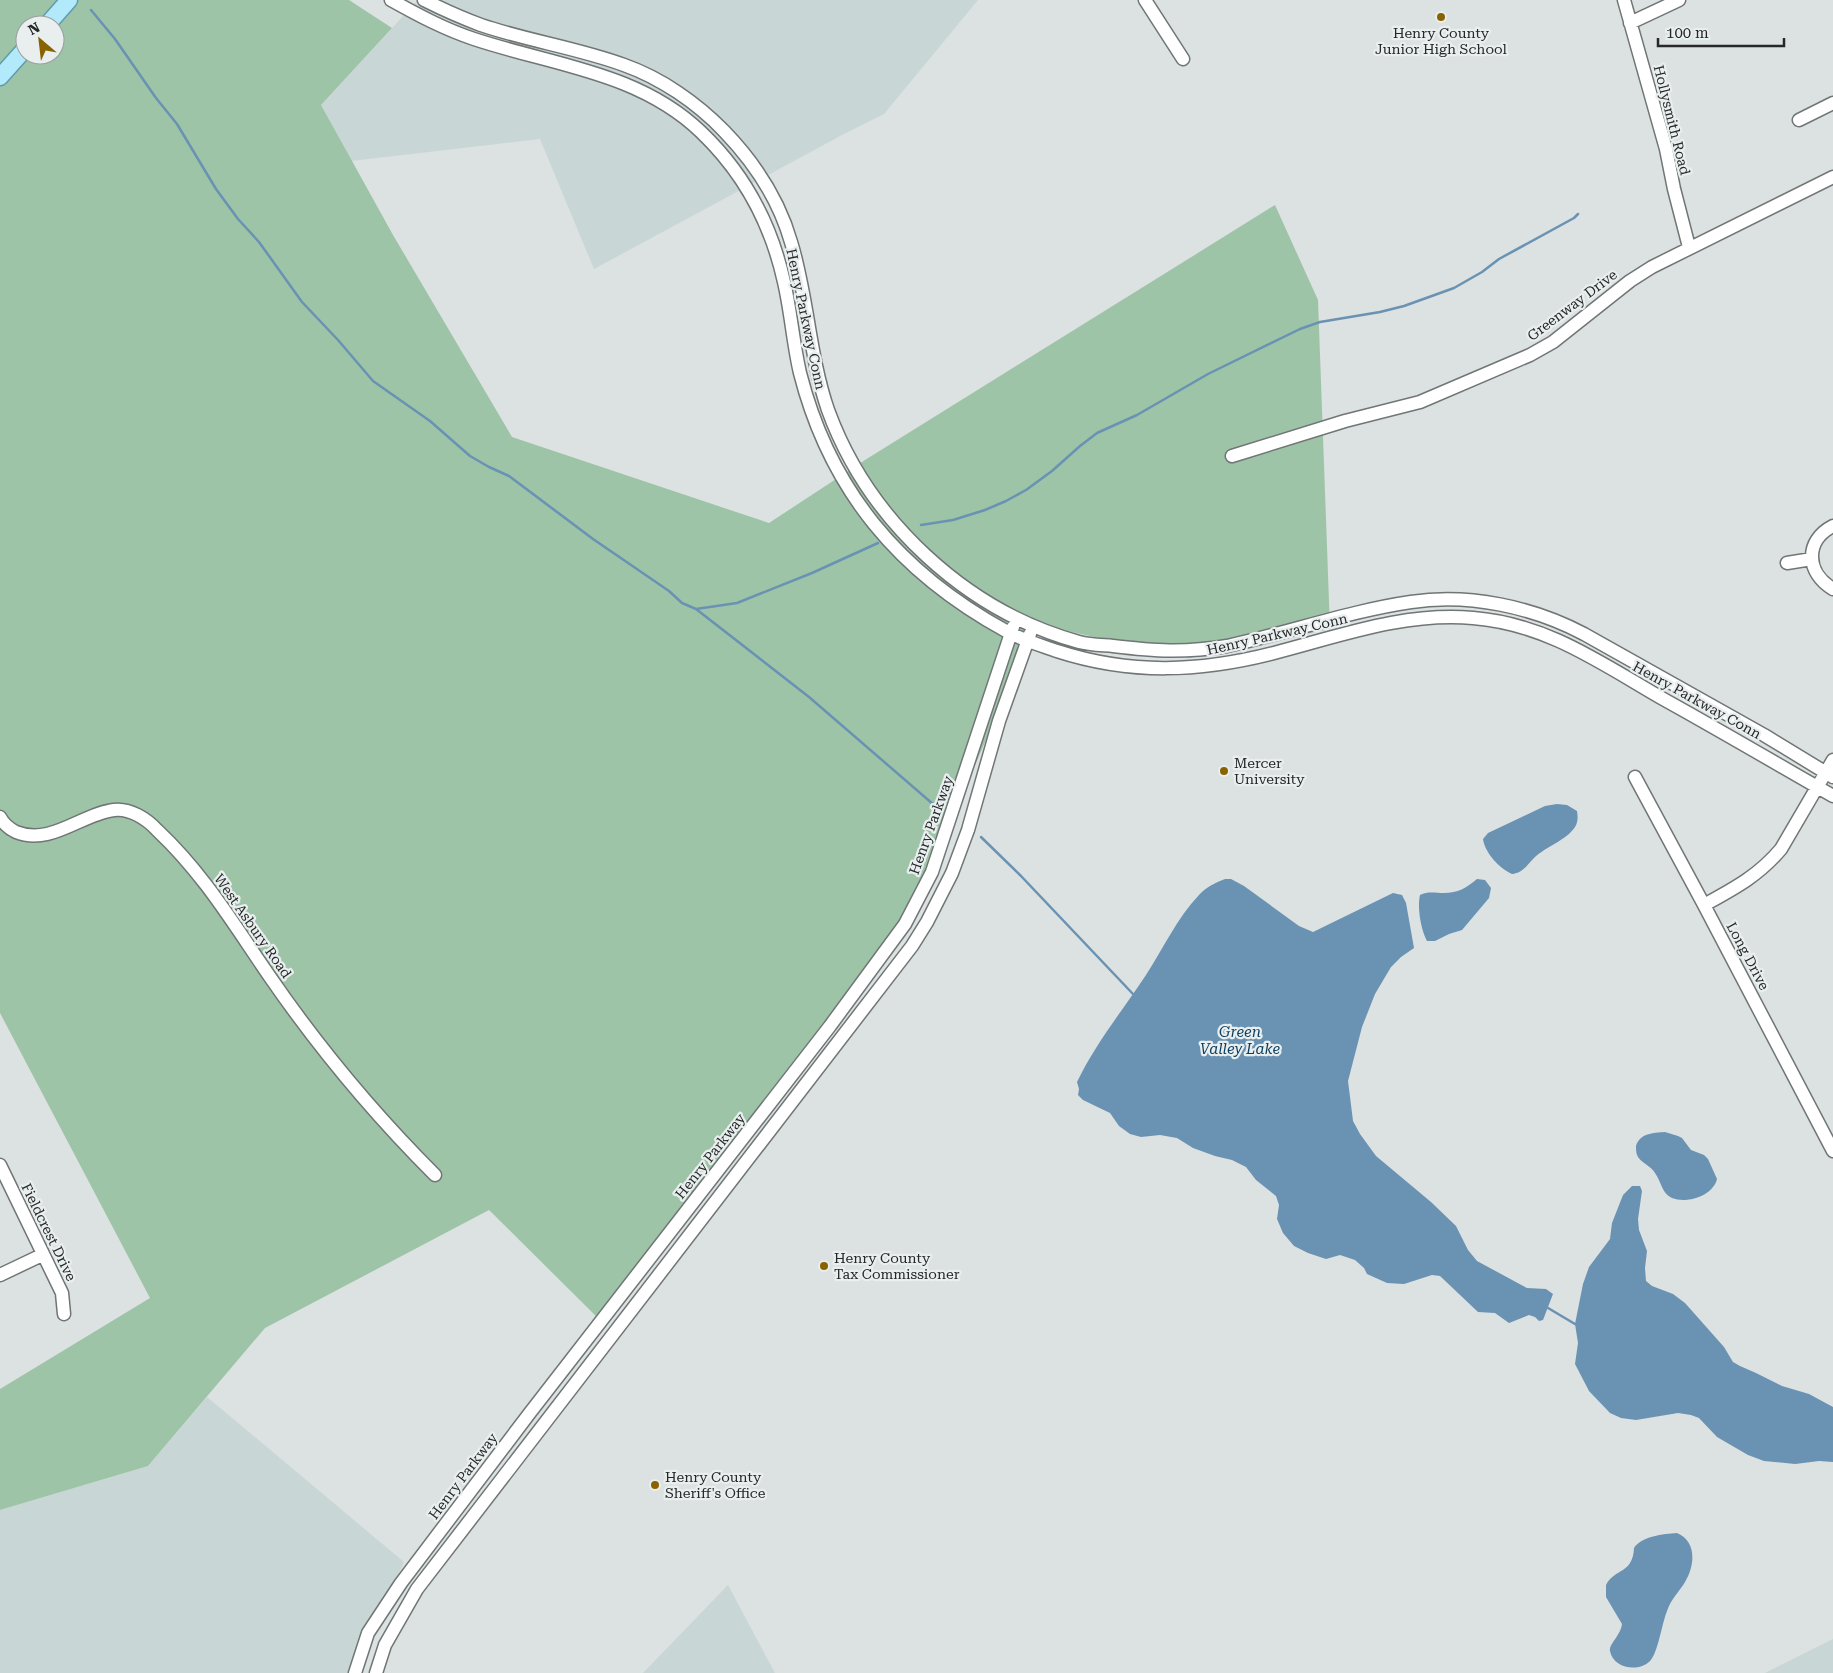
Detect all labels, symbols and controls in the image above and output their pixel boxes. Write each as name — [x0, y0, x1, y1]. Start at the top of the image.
marker: Henry County Junior High School — [1435, 11, 1447, 23]
north arrow — [15, 15, 65, 65]
scale bar — [1658, 15, 1784, 47]
text: N — [25, 19, 43, 38]
text: 100 m — [1666, 24, 1709, 42]
place label: Henry County Junior High School — [1375, 25, 1508, 57]
street label: Hollysmith Road — [1651, 63, 1693, 177]
street label: Henry Parkway Conn — [783, 247, 829, 391]
street label: Greenway Drive — [1524, 266, 1620, 344]
street label: Henry Parkway Conn — [1205, 610, 1349, 658]
street label: Henry Parkway Conn — [1630, 658, 1764, 742]
place label: Mercer University — [1234, 755, 1305, 787]
marker: Mercer University — [1218, 765, 1230, 777]
street label: Henry Parkway — [906, 773, 956, 876]
street label: West Asbury Road — [211, 871, 295, 981]
street label: Long Drive — [1723, 919, 1773, 993]
water label: Green Valley Lake — [1200, 1023, 1280, 1058]
street label: Henry Parkway — [672, 1110, 749, 1202]
street label: Fieldcrest Drive — [18, 1180, 80, 1284]
place label: Henry County Tax Commissioner — [834, 1250, 960, 1282]
marker: Henry County Tax Commissioner — [818, 1260, 830, 1272]
street label: Henry Parkway — [425, 1429, 501, 1522]
place label: Henry County Sheriff's Office — [665, 1469, 766, 1501]
marker: Henry County Sheriff's Office — [649, 1479, 661, 1491]

